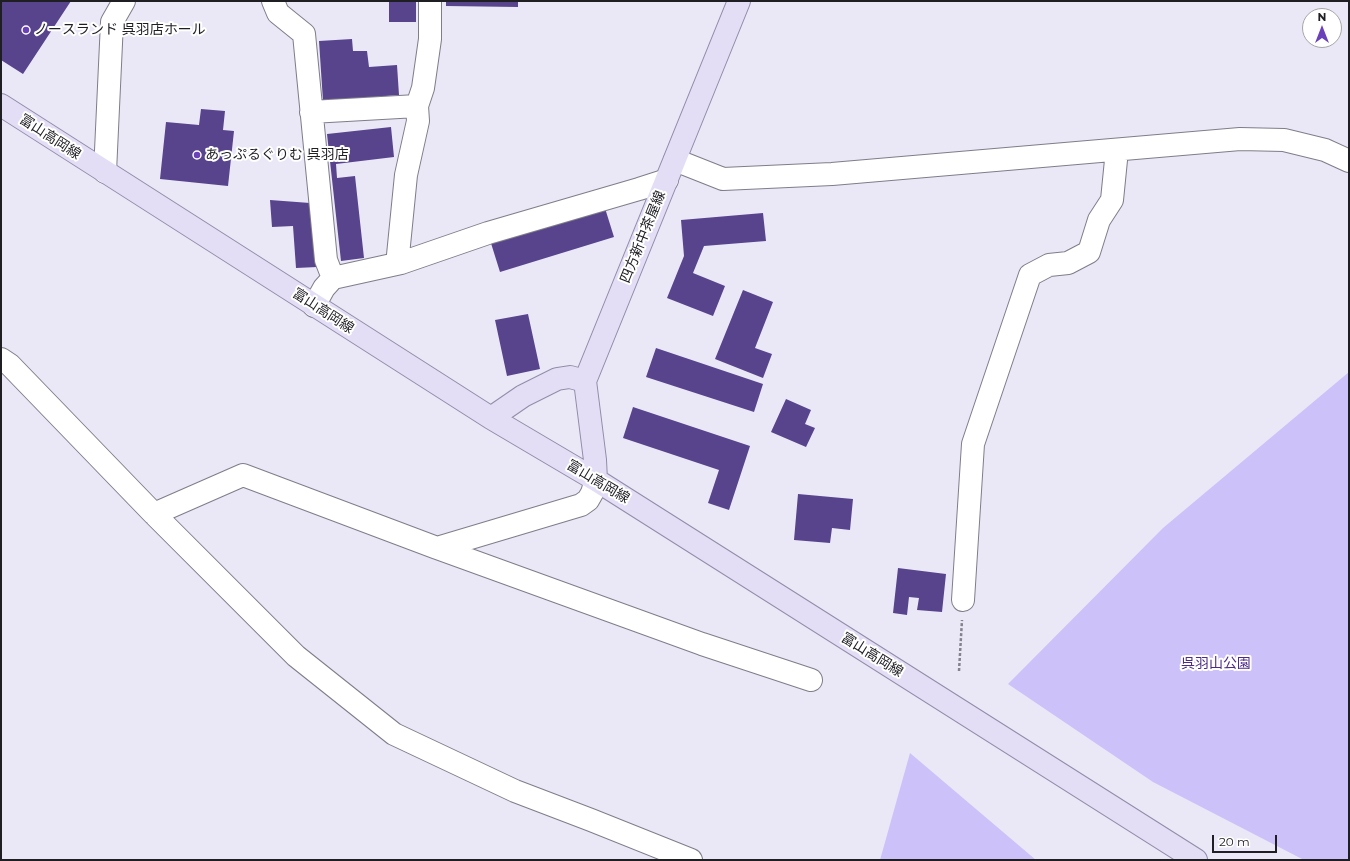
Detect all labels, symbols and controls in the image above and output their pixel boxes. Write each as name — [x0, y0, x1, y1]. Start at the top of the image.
north arrow — [1302, 8, 1342, 48]
text: N — [1318, 10, 1326, 24]
place label: ノースランド 呉羽店ホール — [34, 22, 206, 38]
marker: ノースランド 呉羽店ホール — [21, 25, 31, 35]
street label: 富山高岡線 — [16, 111, 84, 163]
place label: あっぷるぐりむ 呉羽店 — [205, 147, 349, 163]
marker: あっぷるぐりむ 呉羽店 — [192, 150, 202, 160]
street label: 四方新中茶屋線 — [617, 188, 669, 286]
street label: 富山高岡線 — [289, 285, 357, 337]
street label: 富山高岡線 — [564, 457, 632, 507]
street label: 富山高岡線 — [838, 629, 906, 681]
park label: 呉羽山公園 — [1181, 656, 1251, 672]
scale bar — [1214, 827, 1279, 853]
text: 20 m — [1219, 834, 1250, 849]

